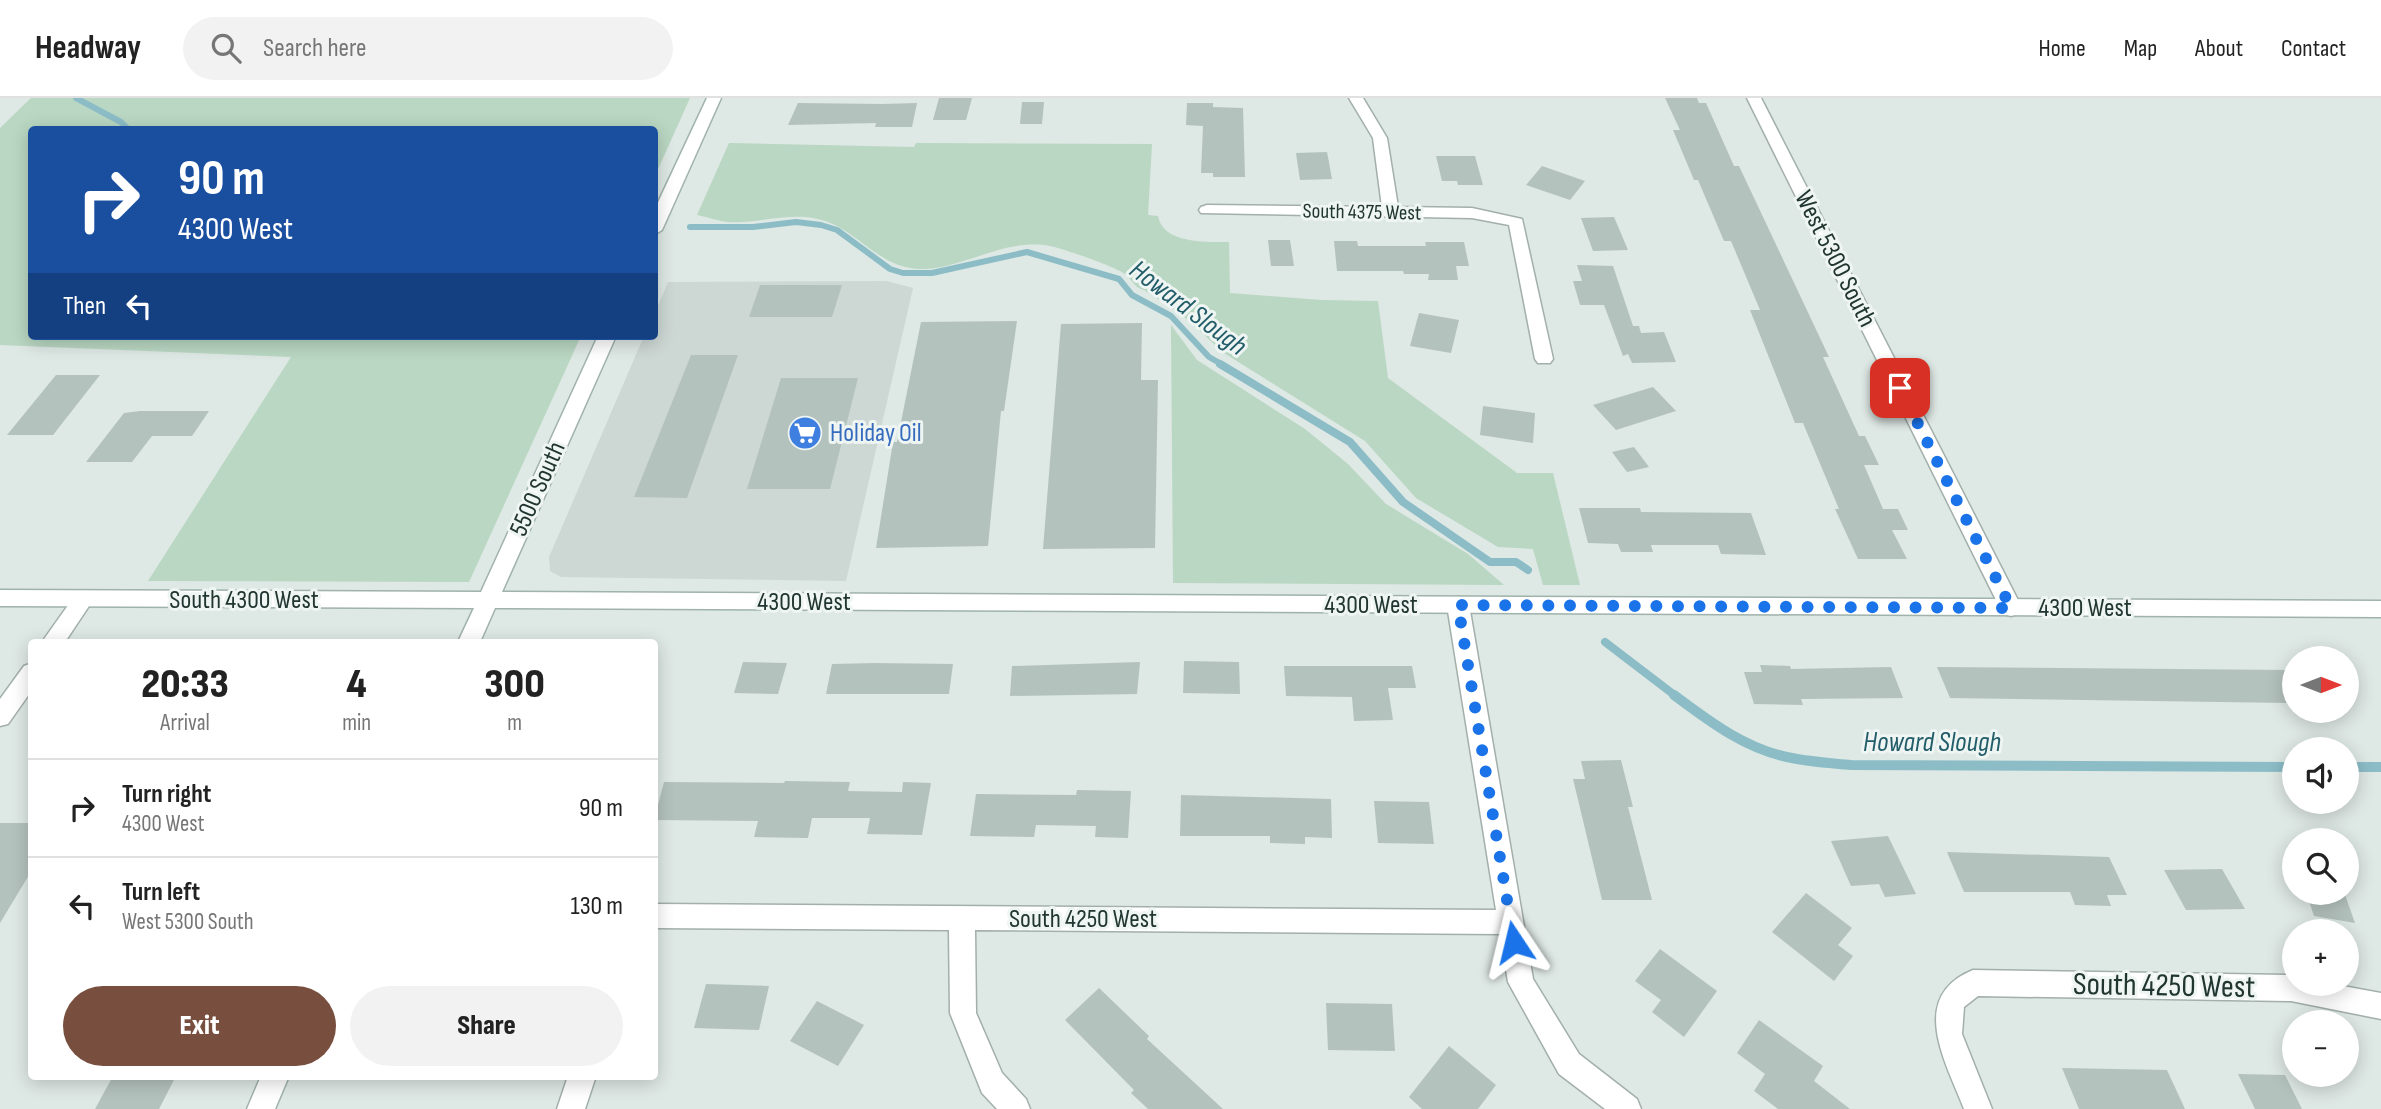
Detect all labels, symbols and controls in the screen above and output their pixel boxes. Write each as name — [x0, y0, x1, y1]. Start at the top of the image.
search box — [183, 17, 673, 80]
text: Headway — [35, 28, 141, 68]
icon: search — [207, 29, 245, 67]
text: Search here — [263, 33, 366, 64]
text: Home — [2038, 34, 2086, 63]
text: Map — [2124, 34, 2157, 63]
text: About — [2195, 34, 2243, 63]
text: Contact — [2281, 34, 2346, 63]
text: 90 m — [178, 150, 265, 209]
icon: right — [63, 154, 154, 245]
street label: West 5300 South — [1787, 186, 1883, 332]
street label: South 4375 West — [1302, 198, 1422, 226]
text: 4300 West — [178, 210, 293, 249]
water label: Howard Slough — [1123, 253, 1253, 363]
icon: left — [120, 287, 158, 325]
text: Then — [63, 291, 106, 322]
pin — [1870, 358, 1930, 418]
icon: arrive — [1881, 369, 1919, 407]
supermarket icon: Holiday Oil — [786, 414, 824, 452]
place label: Holiday Oil — [830, 418, 922, 449]
street label: 5500 South — [503, 437, 573, 541]
street label: South 4300 West — [169, 585, 319, 616]
street label: 4300 West — [757, 587, 851, 618]
street label: 4300 West — [1324, 590, 1418, 621]
street label: 4300 West — [2038, 593, 2132, 624]
north arrow — [2282, 646, 2359, 723]
map controls — [2282, 646, 2359, 1087]
text: 20:33 — [141, 659, 229, 710]
text: 4 — [346, 659, 367, 710]
text: 300 — [484, 659, 545, 710]
text: Arrival — [160, 709, 210, 737]
text: min — [342, 709, 371, 737]
text: m — [507, 709, 522, 737]
water label: Howard Slough — [1863, 726, 2001, 759]
button: sound — [2282, 737, 2359, 814]
text: Turn right — [122, 779, 211, 810]
icon: right — [63, 789, 101, 827]
text: 90 m — [579, 793, 623, 824]
text: 4300 West — [122, 810, 205, 838]
button: search — [2282, 828, 2359, 905]
text: Turn left — [122, 877, 200, 908]
icon: left — [63, 887, 101, 925]
text: 130 m — [571, 891, 623, 922]
street label: South 4250 West — [1009, 904, 1157, 935]
position arrow — [1477, 905, 1551, 979]
text: West 5300 South — [122, 908, 254, 936]
button: + — [2282, 919, 2359, 996]
street label: South 4250 West — [2073, 965, 2255, 1007]
button: Exit — [63, 986, 336, 1066]
button: Share — [350, 986, 623, 1066]
button: − — [2282, 1010, 2359, 1087]

